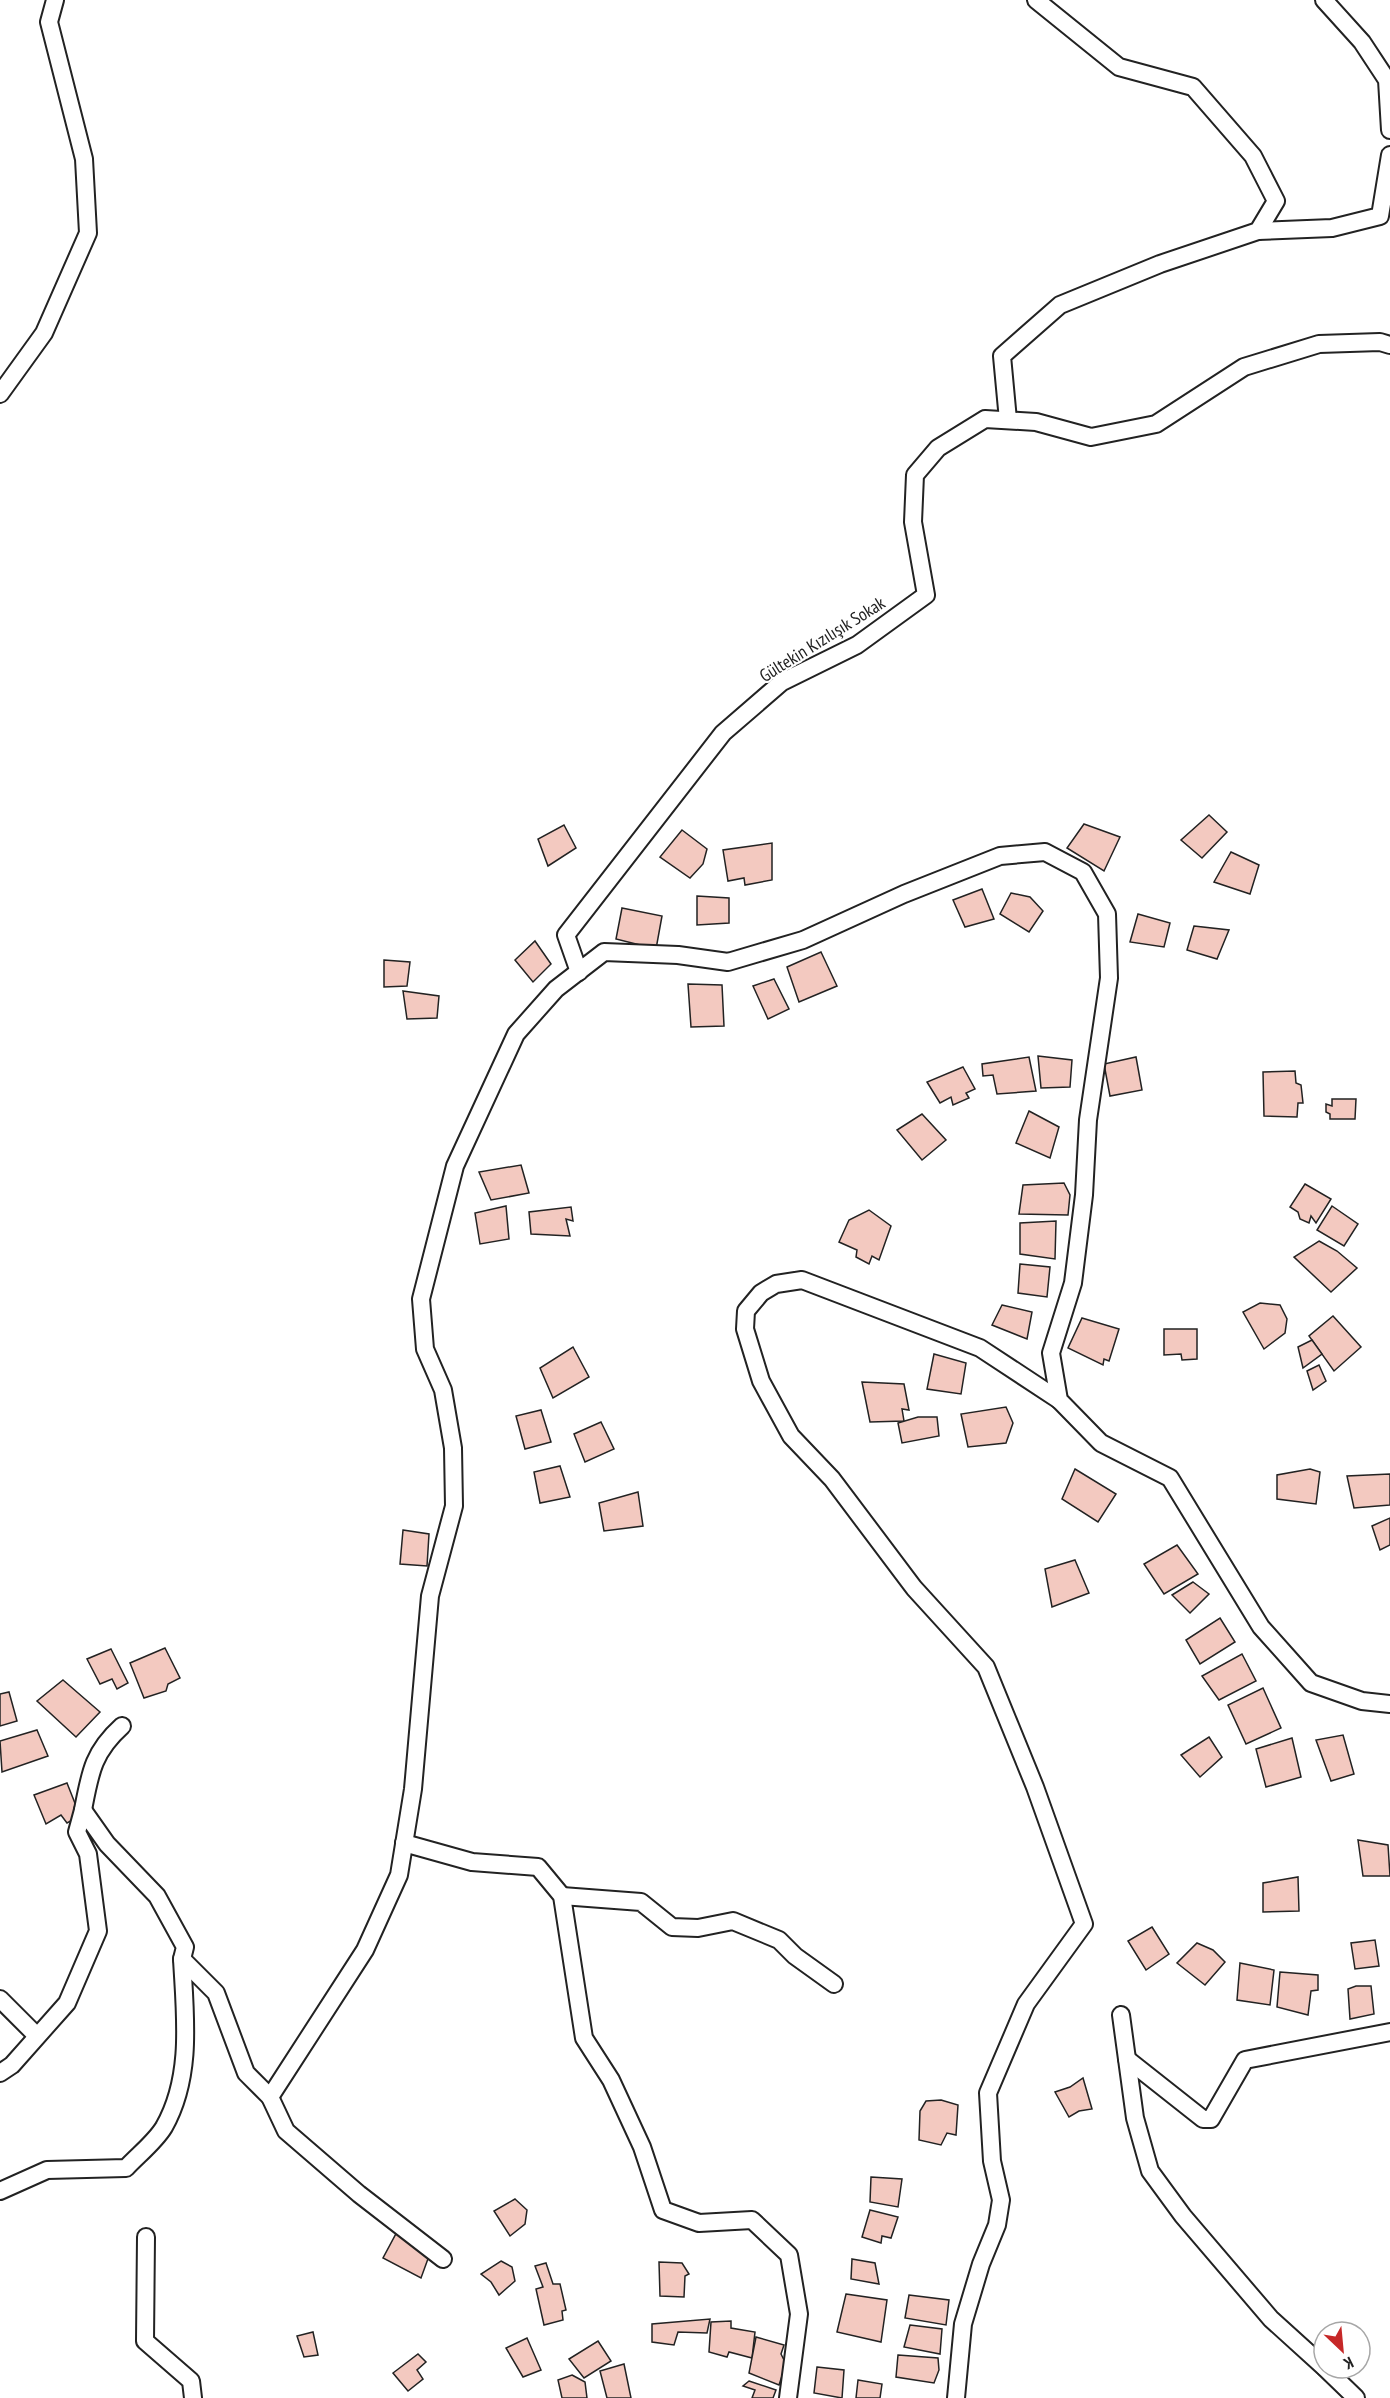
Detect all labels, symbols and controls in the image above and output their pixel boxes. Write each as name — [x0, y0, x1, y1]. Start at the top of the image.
street label: Gültekin Kızılışık Sokak — [755, 591, 889, 687]
north arrow — [1312, 2320, 1372, 2380]
text: K — [1340, 2353, 1357, 2375]

